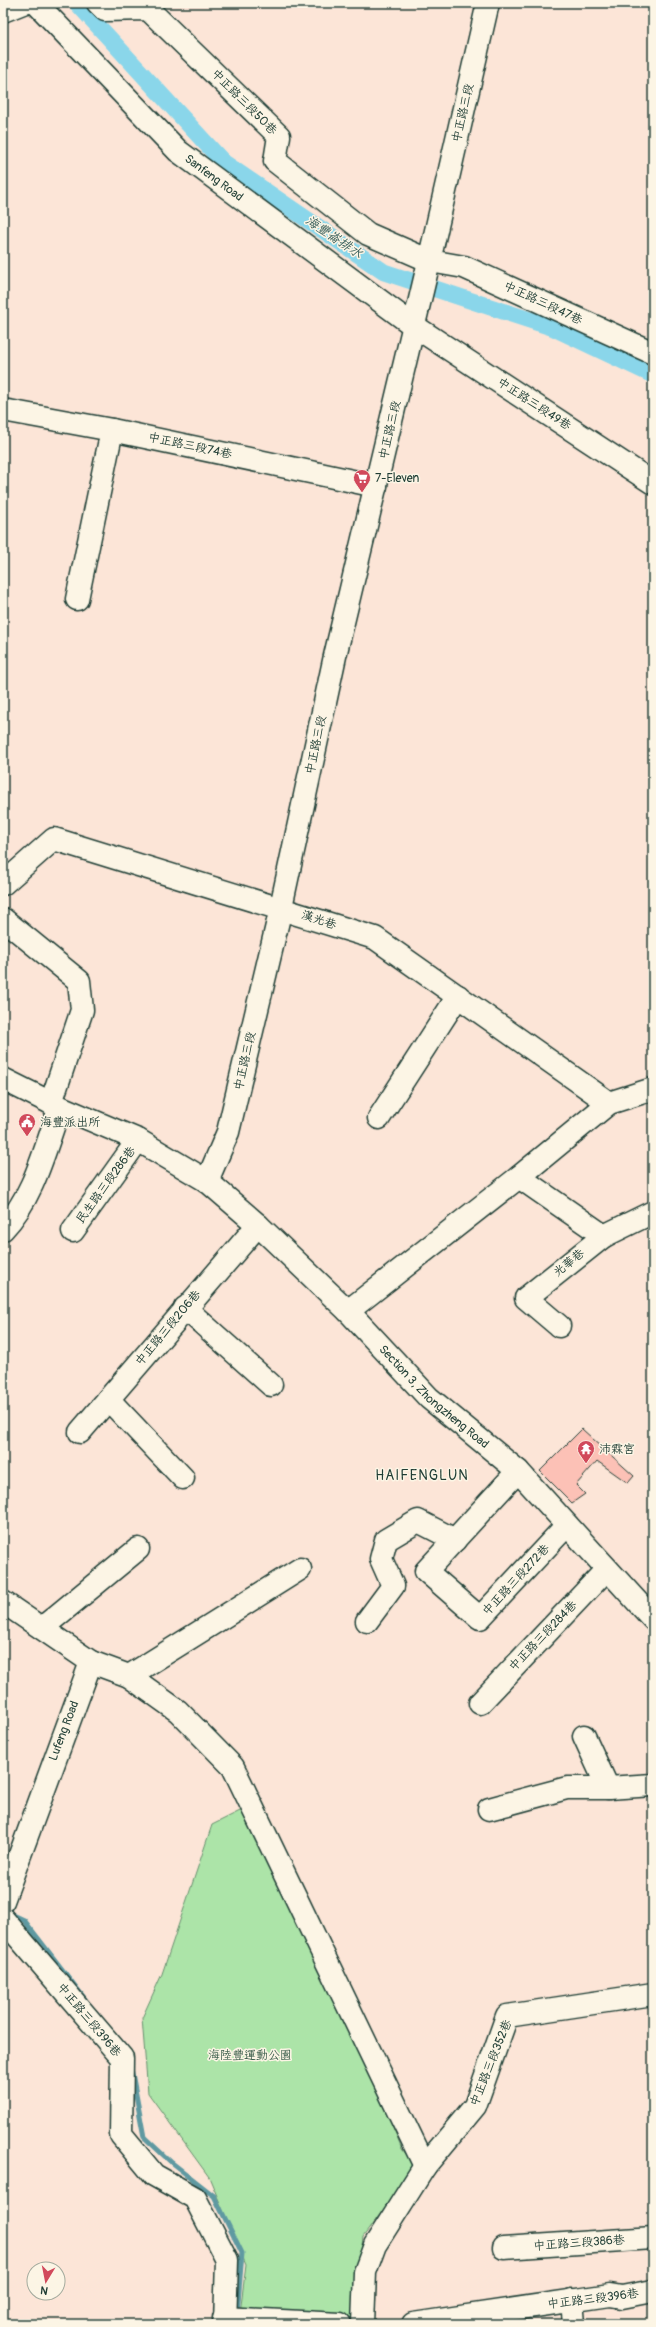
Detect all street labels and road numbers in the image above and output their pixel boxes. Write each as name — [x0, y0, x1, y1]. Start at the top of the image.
street label: 中正路三段50巷 — [208, 66, 280, 138]
street label: 中正路三段 — [449, 82, 477, 144]
street label: Sanfeng Road — [182, 151, 246, 204]
street label: 中正路三段47巷 — [501, 278, 585, 328]
street label: 中正路三段49巷 — [494, 375, 574, 433]
street label: 中正路三段 — [376, 399, 404, 461]
street label: 中正路三段74巷 — [147, 430, 233, 462]
street label: 中正路三段 — [302, 714, 330, 776]
street label: 漢光巷 — [300, 907, 338, 933]
street label: 中正路三段 — [231, 1030, 259, 1092]
street label: 民生路三段286巷 — [73, 1143, 139, 1227]
street label: 光華巷 — [550, 1246, 588, 1280]
street label: 中正路三段206巷 — [132, 1287, 204, 1369]
street label: Section 3, Zhongzheng Road — [376, 1342, 492, 1452]
street label: 中正路三段272巷 — [479, 1541, 553, 1619]
street label: 中正路三段284巷 — [506, 1598, 580, 1674]
street label: Lufeng Road — [46, 1699, 82, 1763]
street label: 中正路三段396巷 — [54, 1980, 124, 2060]
street label: 中正路三段352巷 — [467, 2018, 515, 2108]
street label: 中正路三段386巷 — [533, 2232, 625, 2254]
street label: 中正路三段396巷 — [546, 2286, 640, 2312]

